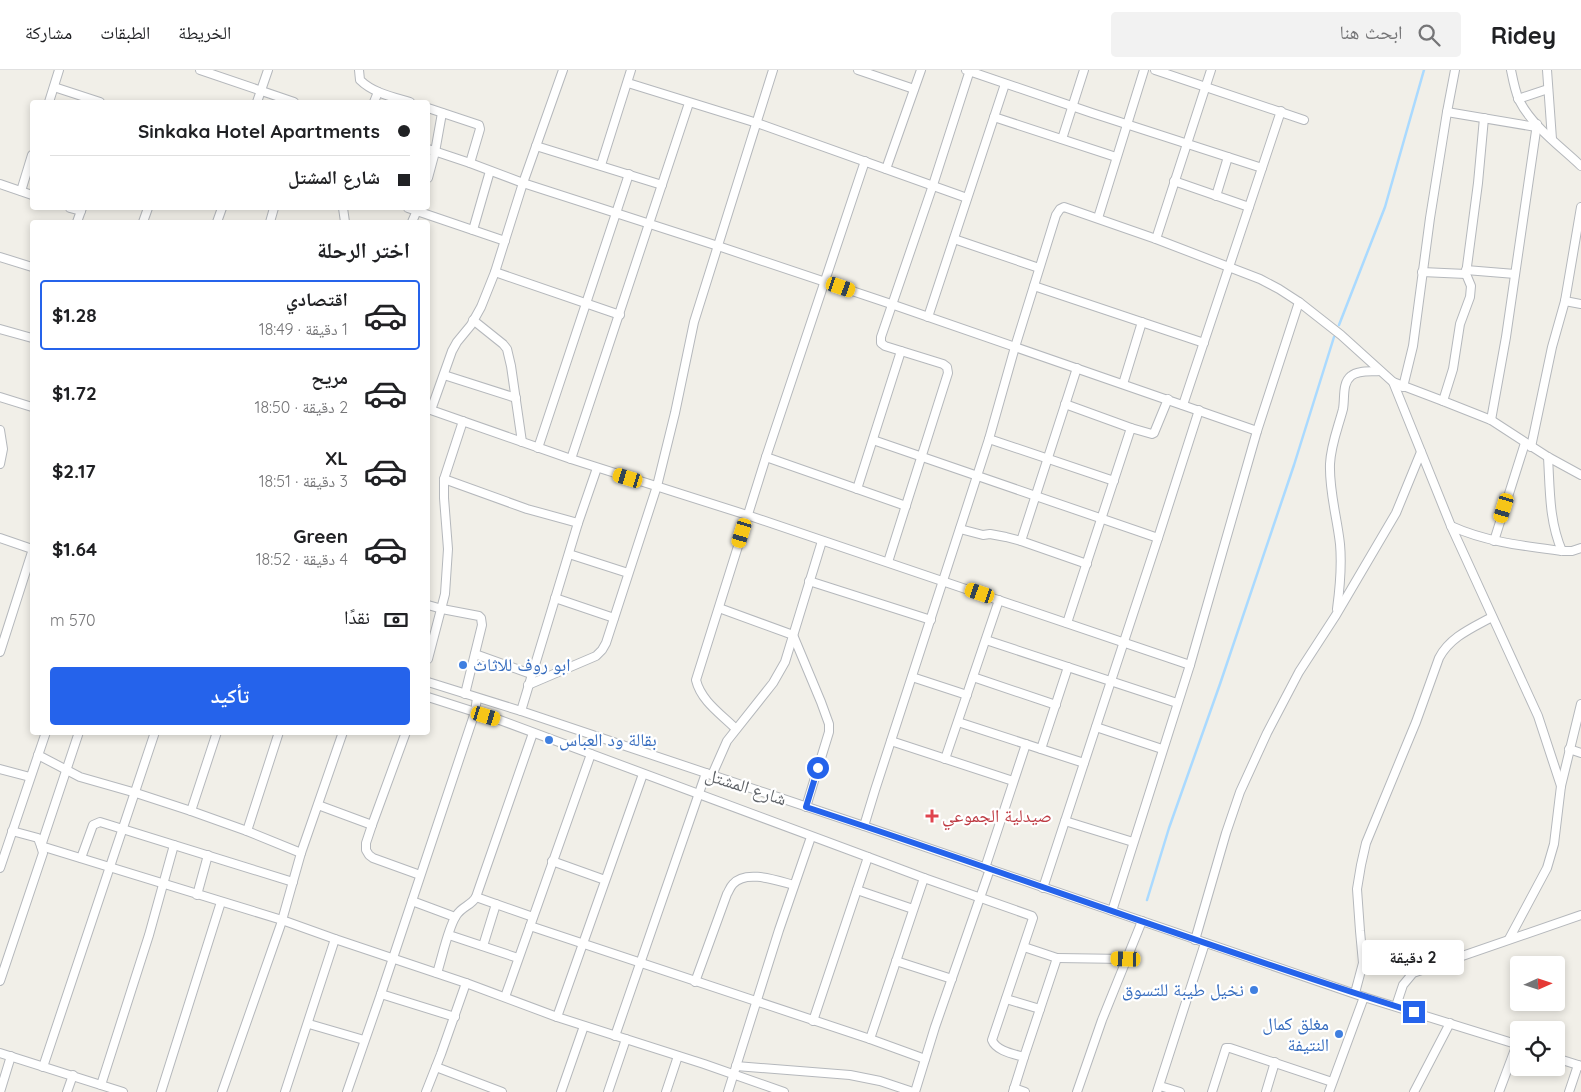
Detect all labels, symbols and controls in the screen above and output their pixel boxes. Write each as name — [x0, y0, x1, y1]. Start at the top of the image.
search box — [1111, 12, 1461, 57]
text: ابحث هنا — [1340, 20, 1403, 44]
text: Ridey — [1491, 20, 1556, 50]
text: مشاركة — [25, 21, 72, 44]
text: الطبقات — [100, 21, 150, 44]
text: الخريطة — [178, 21, 231, 44]
icon: search — [1415, 21, 1443, 49]
text: Sinkaka Hotel Apartments — [138, 119, 380, 143]
text: شارع المشتل — [288, 165, 380, 189]
text: اختر الرحلة — [317, 236, 410, 264]
car — [824, 275, 857, 299]
text: اقتصادي — [286, 287, 348, 311]
icon: car — [363, 293, 408, 338]
text: $1.28 — [52, 303, 97, 327]
text: 1 دقيقة · 18:49 — [259, 319, 348, 339]
text: مريح — [311, 365, 348, 389]
icon: car — [363, 371, 408, 416]
text: $1.72 — [52, 381, 97, 405]
text: 2 دقيقة · 18:50 — [255, 397, 348, 417]
text: XL — [325, 446, 348, 470]
icon: car — [363, 449, 408, 494]
text: $2.17 — [52, 459, 96, 483]
car — [611, 466, 644, 490]
text: 3 دقيقة · 18:51 — [259, 471, 348, 491]
car — [1492, 491, 1515, 525]
car — [730, 516, 753, 550]
text: Green — [293, 524, 348, 548]
icon: car — [363, 527, 408, 572]
text: $1.64 — [52, 537, 97, 561]
text: 4 دقيقة · 18:52 — [256, 549, 348, 569]
car — [963, 581, 996, 605]
text: نقدًا — [344, 605, 370, 629]
icon: cash — [382, 606, 410, 634]
text: 570 m — [50, 610, 95, 630]
place label: ابو روف للاثاث — [473, 653, 571, 676]
marker: ابو روف للاثاث — [457, 659, 469, 671]
button: تأكيد — [50, 667, 410, 725]
car — [469, 704, 502, 728]
place label: بقالة ود العباس — [559, 728, 657, 751]
marker: بقالة ود العباس — [543, 734, 555, 746]
route start — [807, 757, 829, 779]
street label: شارع المشتل — [703, 763, 790, 810]
place label: صيدلية الجموعي — [942, 804, 1052, 831]
marker: صيدلية الجموعي — [926, 810, 938, 822]
callout: 2 دقيقة — [1363, 940, 1465, 974]
text: 2 دقيقة — [1389, 947, 1437, 967]
car — [1110, 951, 1141, 967]
north arrow — [1510, 956, 1565, 1011]
map controls — [1510, 956, 1565, 1076]
place label: نخيل طيبة للتسوق — [1122, 978, 1244, 1001]
marker: نخيل طيبة للتسوق — [1248, 984, 1260, 996]
route end — [1403, 1001, 1425, 1023]
place label: مغلق كمال النتيفة — [1262, 1012, 1329, 1056]
button: locate — [1510, 1021, 1565, 1076]
marker: مغلق كمال النتيفة — [1333, 1028, 1345, 1040]

